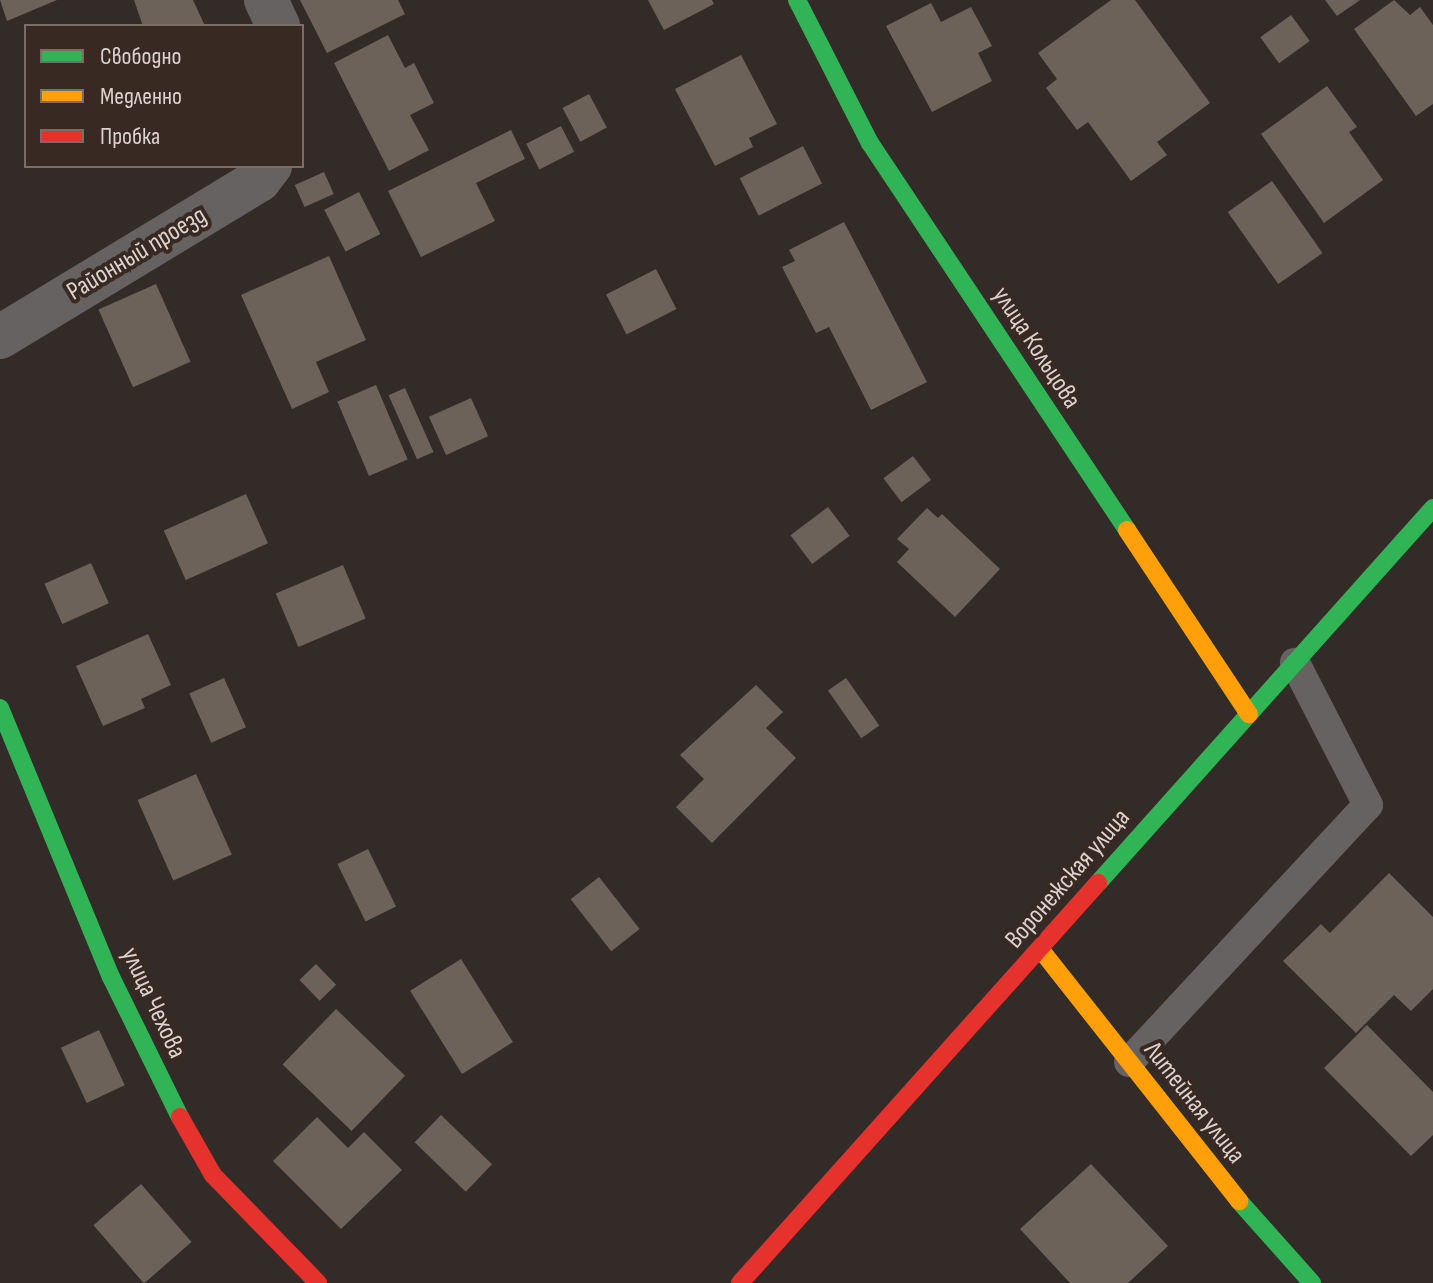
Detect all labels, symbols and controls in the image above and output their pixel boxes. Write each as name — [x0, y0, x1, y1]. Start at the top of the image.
legend — [24, 24, 304, 168]
text: Свободно — [100, 42, 181, 71]
text: Медленно — [100, 82, 182, 111]
text: Пробка — [100, 122, 160, 151]
street label: Районный проезд — [62, 200, 212, 308]
street label: улица Кольцова — [985, 281, 1087, 415]
street label: Воронежская улица — [999, 803, 1137, 955]
street label: улица Чехова — [114, 943, 192, 1063]
street label: Литейная улица — [1137, 1036, 1251, 1170]

